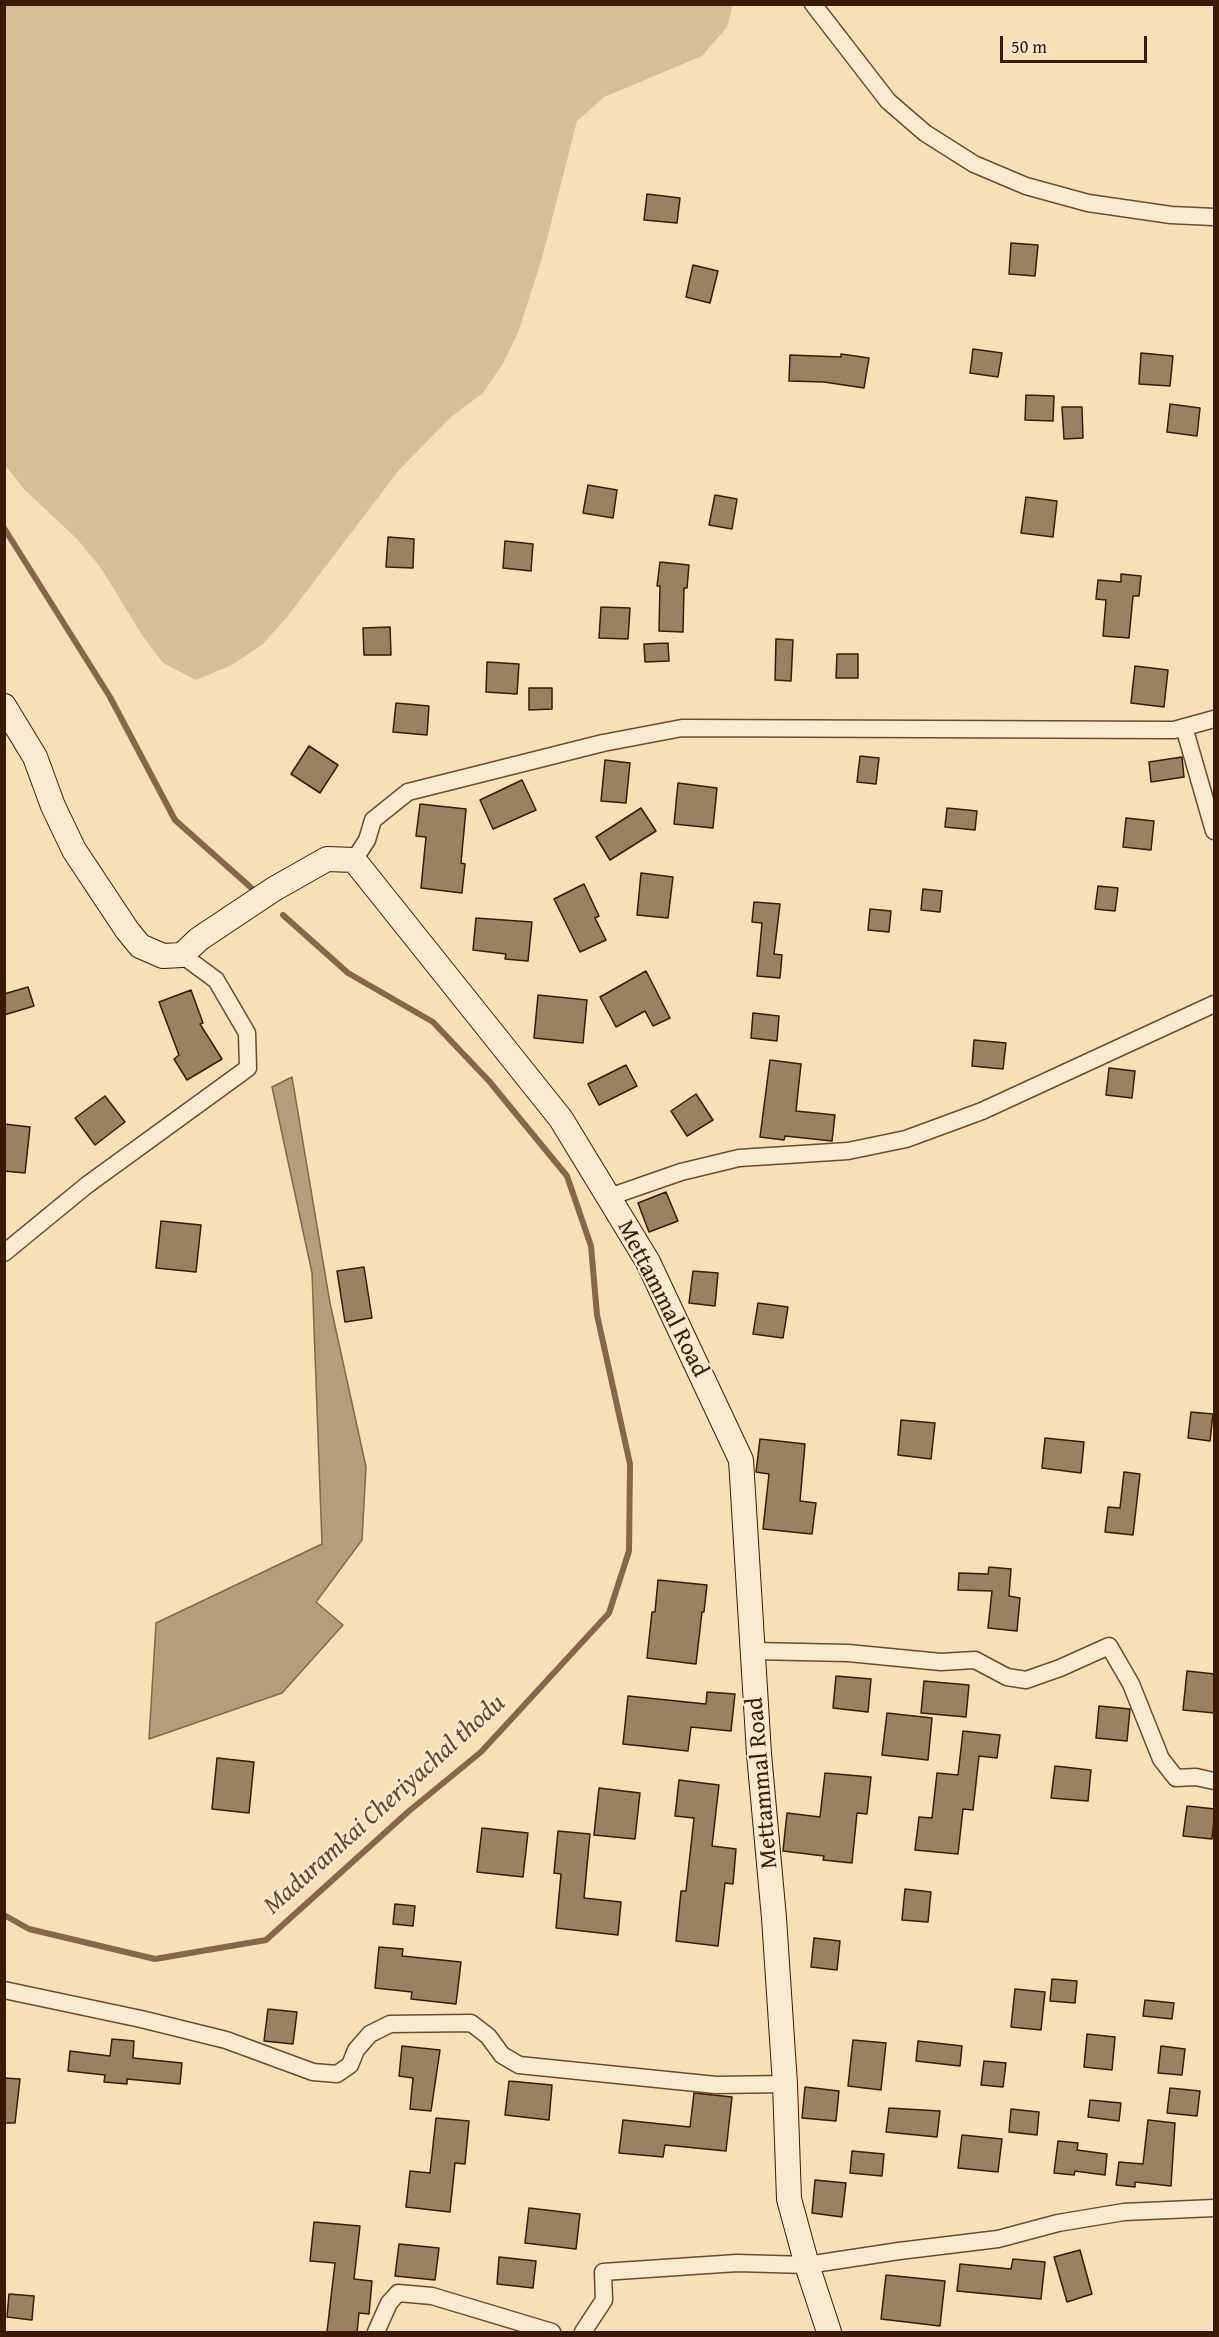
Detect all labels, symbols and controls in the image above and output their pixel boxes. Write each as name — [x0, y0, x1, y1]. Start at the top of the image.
scale bar — [1003, 24, 1150, 62]
text: 50 m — [1011, 33, 1047, 60]
street label: Mettammal Road — [610, 1216, 714, 1382]
water label: Maduramkai Cheriyachal thodu — [258, 1688, 512, 1922]
street label: Mettammal Road — [741, 1696, 785, 1870]

